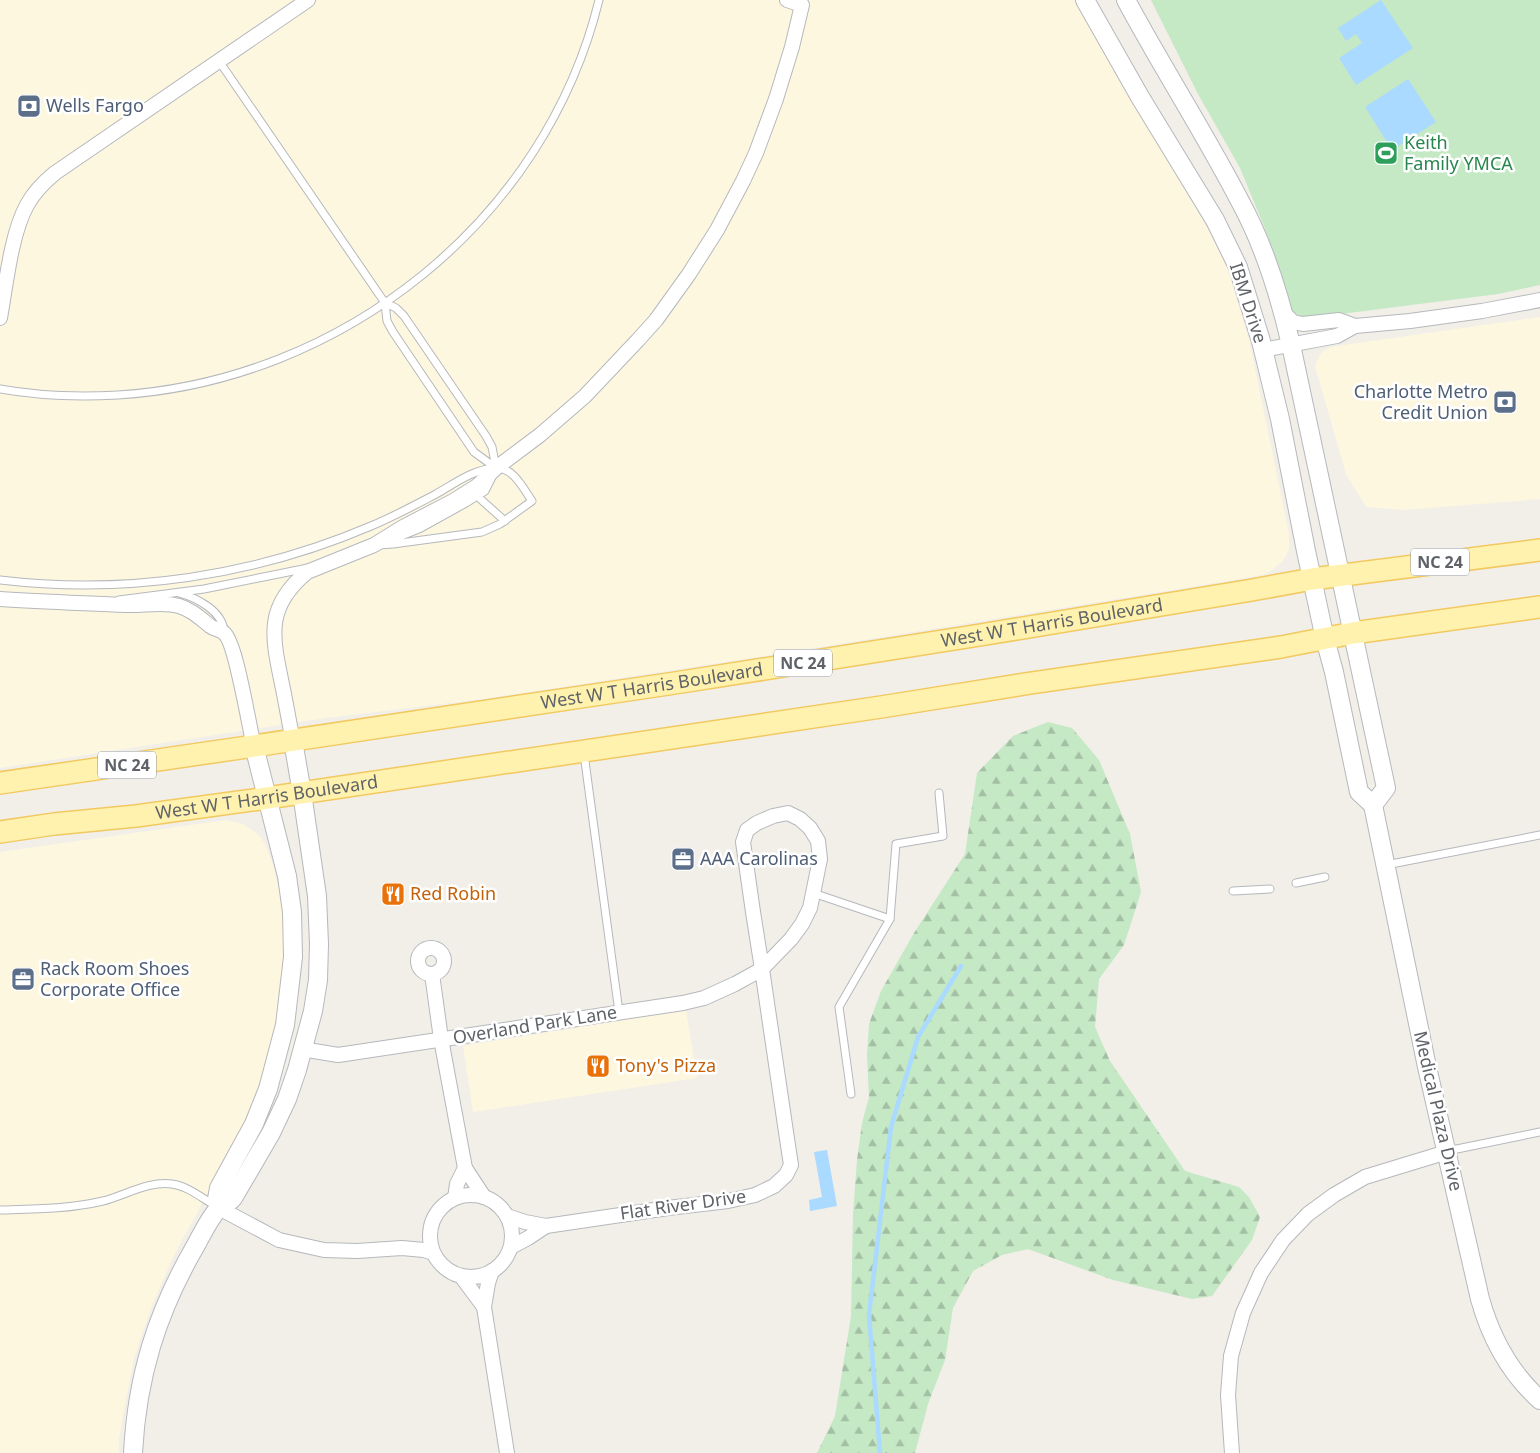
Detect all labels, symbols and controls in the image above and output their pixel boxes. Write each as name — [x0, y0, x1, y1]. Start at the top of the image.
bank icon: Wells Fargo — [16, 93, 42, 119]
place label: Wells Fargo — [46, 93, 144, 117]
place label: Keith Family YMCA — [1404, 130, 1513, 175]
sports icon: Keith Family YMCA — [1373, 140, 1399, 166]
street label: IBM Drive — [1225, 259, 1273, 346]
place label: Charlotte Metro Credit Union — [1354, 379, 1488, 424]
bank icon: Charlotte Metro Credit Union — [1492, 389, 1518, 415]
road number: NC 24 — [1411, 548, 1469, 576]
street label: West W T Harris Boulevard — [939, 592, 1164, 652]
road number: NC 24 — [774, 650, 832, 676]
street label: West W T Harris Boulevard — [539, 656, 764, 714]
road number: NC 24 — [98, 752, 156, 778]
street label: West W T Harris Boulevard — [154, 769, 379, 824]
office icon: AAA Carolinas — [670, 846, 696, 872]
place label: AAA Carolinas — [700, 846, 818, 870]
restaurant icon: Red Robin — [380, 881, 406, 907]
place label: Red Robin — [410, 881, 496, 905]
place label: Rack Room Shoes Corporate Office — [40, 956, 189, 1001]
office icon: Rack Room Shoes Corporate Office — [10, 966, 36, 992]
street label: Overland Park Lane — [451, 999, 619, 1049]
street label: Medical Plaza Drive — [1409, 1028, 1469, 1193]
restaurant icon: Tony's Pizza — [585, 1053, 611, 1079]
place label: Tony's Pizza — [616, 1053, 716, 1077]
street label: Flat River Drive — [618, 1183, 747, 1225]

